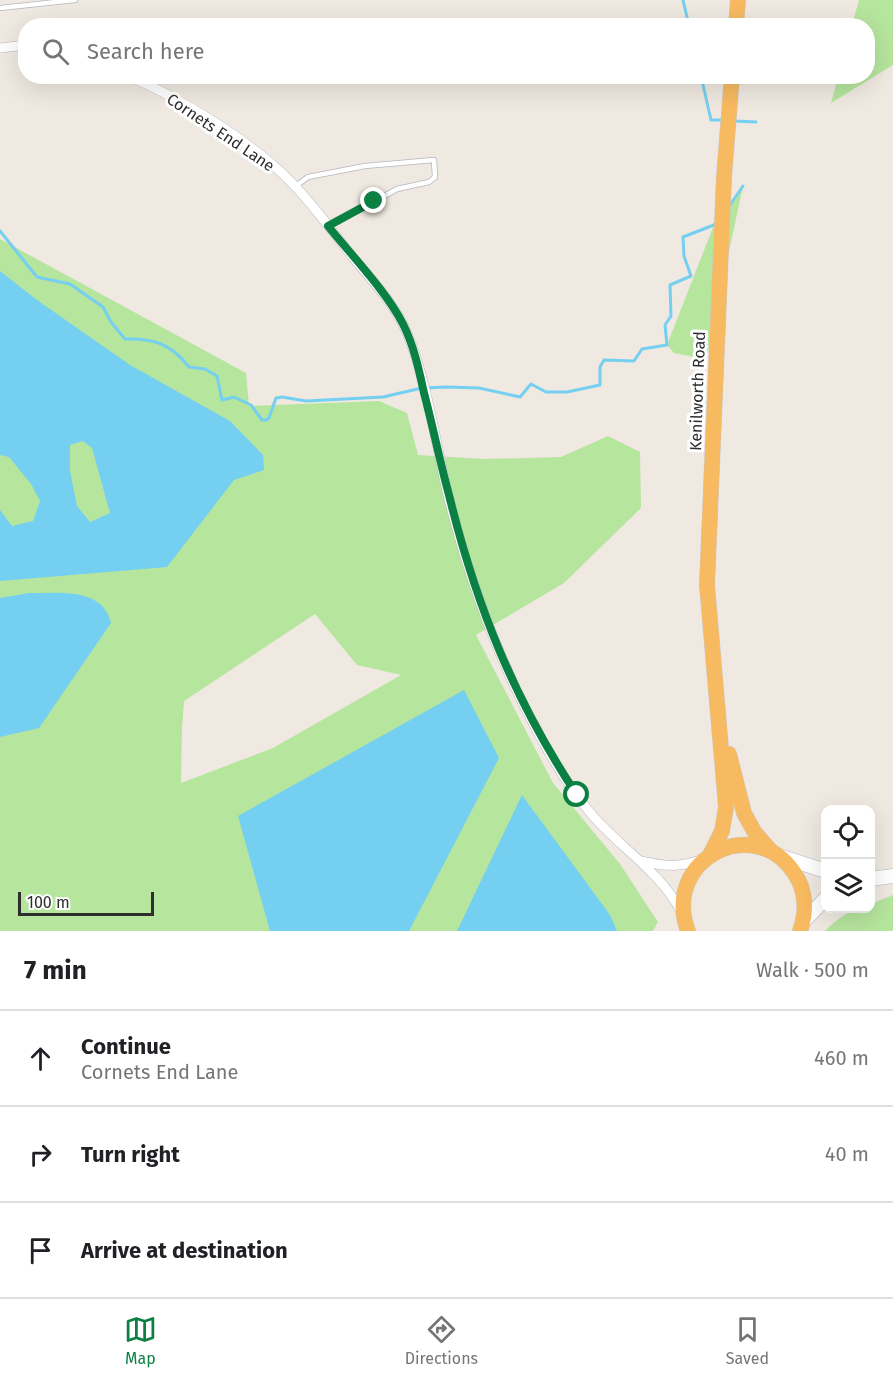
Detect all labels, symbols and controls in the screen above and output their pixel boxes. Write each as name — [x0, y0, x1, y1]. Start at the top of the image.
search box — [18, 18, 875, 84]
icon: search — [39, 35, 72, 68]
text: Search here — [87, 38, 205, 65]
street label: Cornets End Lane — [163, 89, 278, 176]
route end — [360, 187, 386, 213]
street label: Kenilworth Road — [686, 331, 709, 451]
route start — [563, 781, 589, 807]
map controls — [821, 805, 875, 913]
button: locate — [821, 805, 875, 859]
button: layers — [821, 859, 875, 913]
scale bar — [18, 889, 154, 916]
text: 100 m — [27, 893, 70, 912]
text: 7 min — [24, 955, 87, 986]
text: Walk · 500 m — [756, 958, 869, 982]
text: Continue — [81, 1033, 171, 1060]
icon: ahead — [24, 1042, 57, 1075]
text: 460 m — [814, 1046, 869, 1070]
text: Cornets End Lane — [81, 1060, 238, 1084]
icon: right — [24, 1138, 57, 1171]
text: Turn right — [81, 1141, 180, 1168]
text: 40 m — [825, 1142, 869, 1166]
icon: arrive — [24, 1234, 57, 1267]
text: Arrive at destination — [81, 1237, 288, 1264]
tab: Map — [124, 1313, 157, 1368]
tab: Directions — [405, 1313, 478, 1368]
tab: Saved — [726, 1313, 769, 1368]

